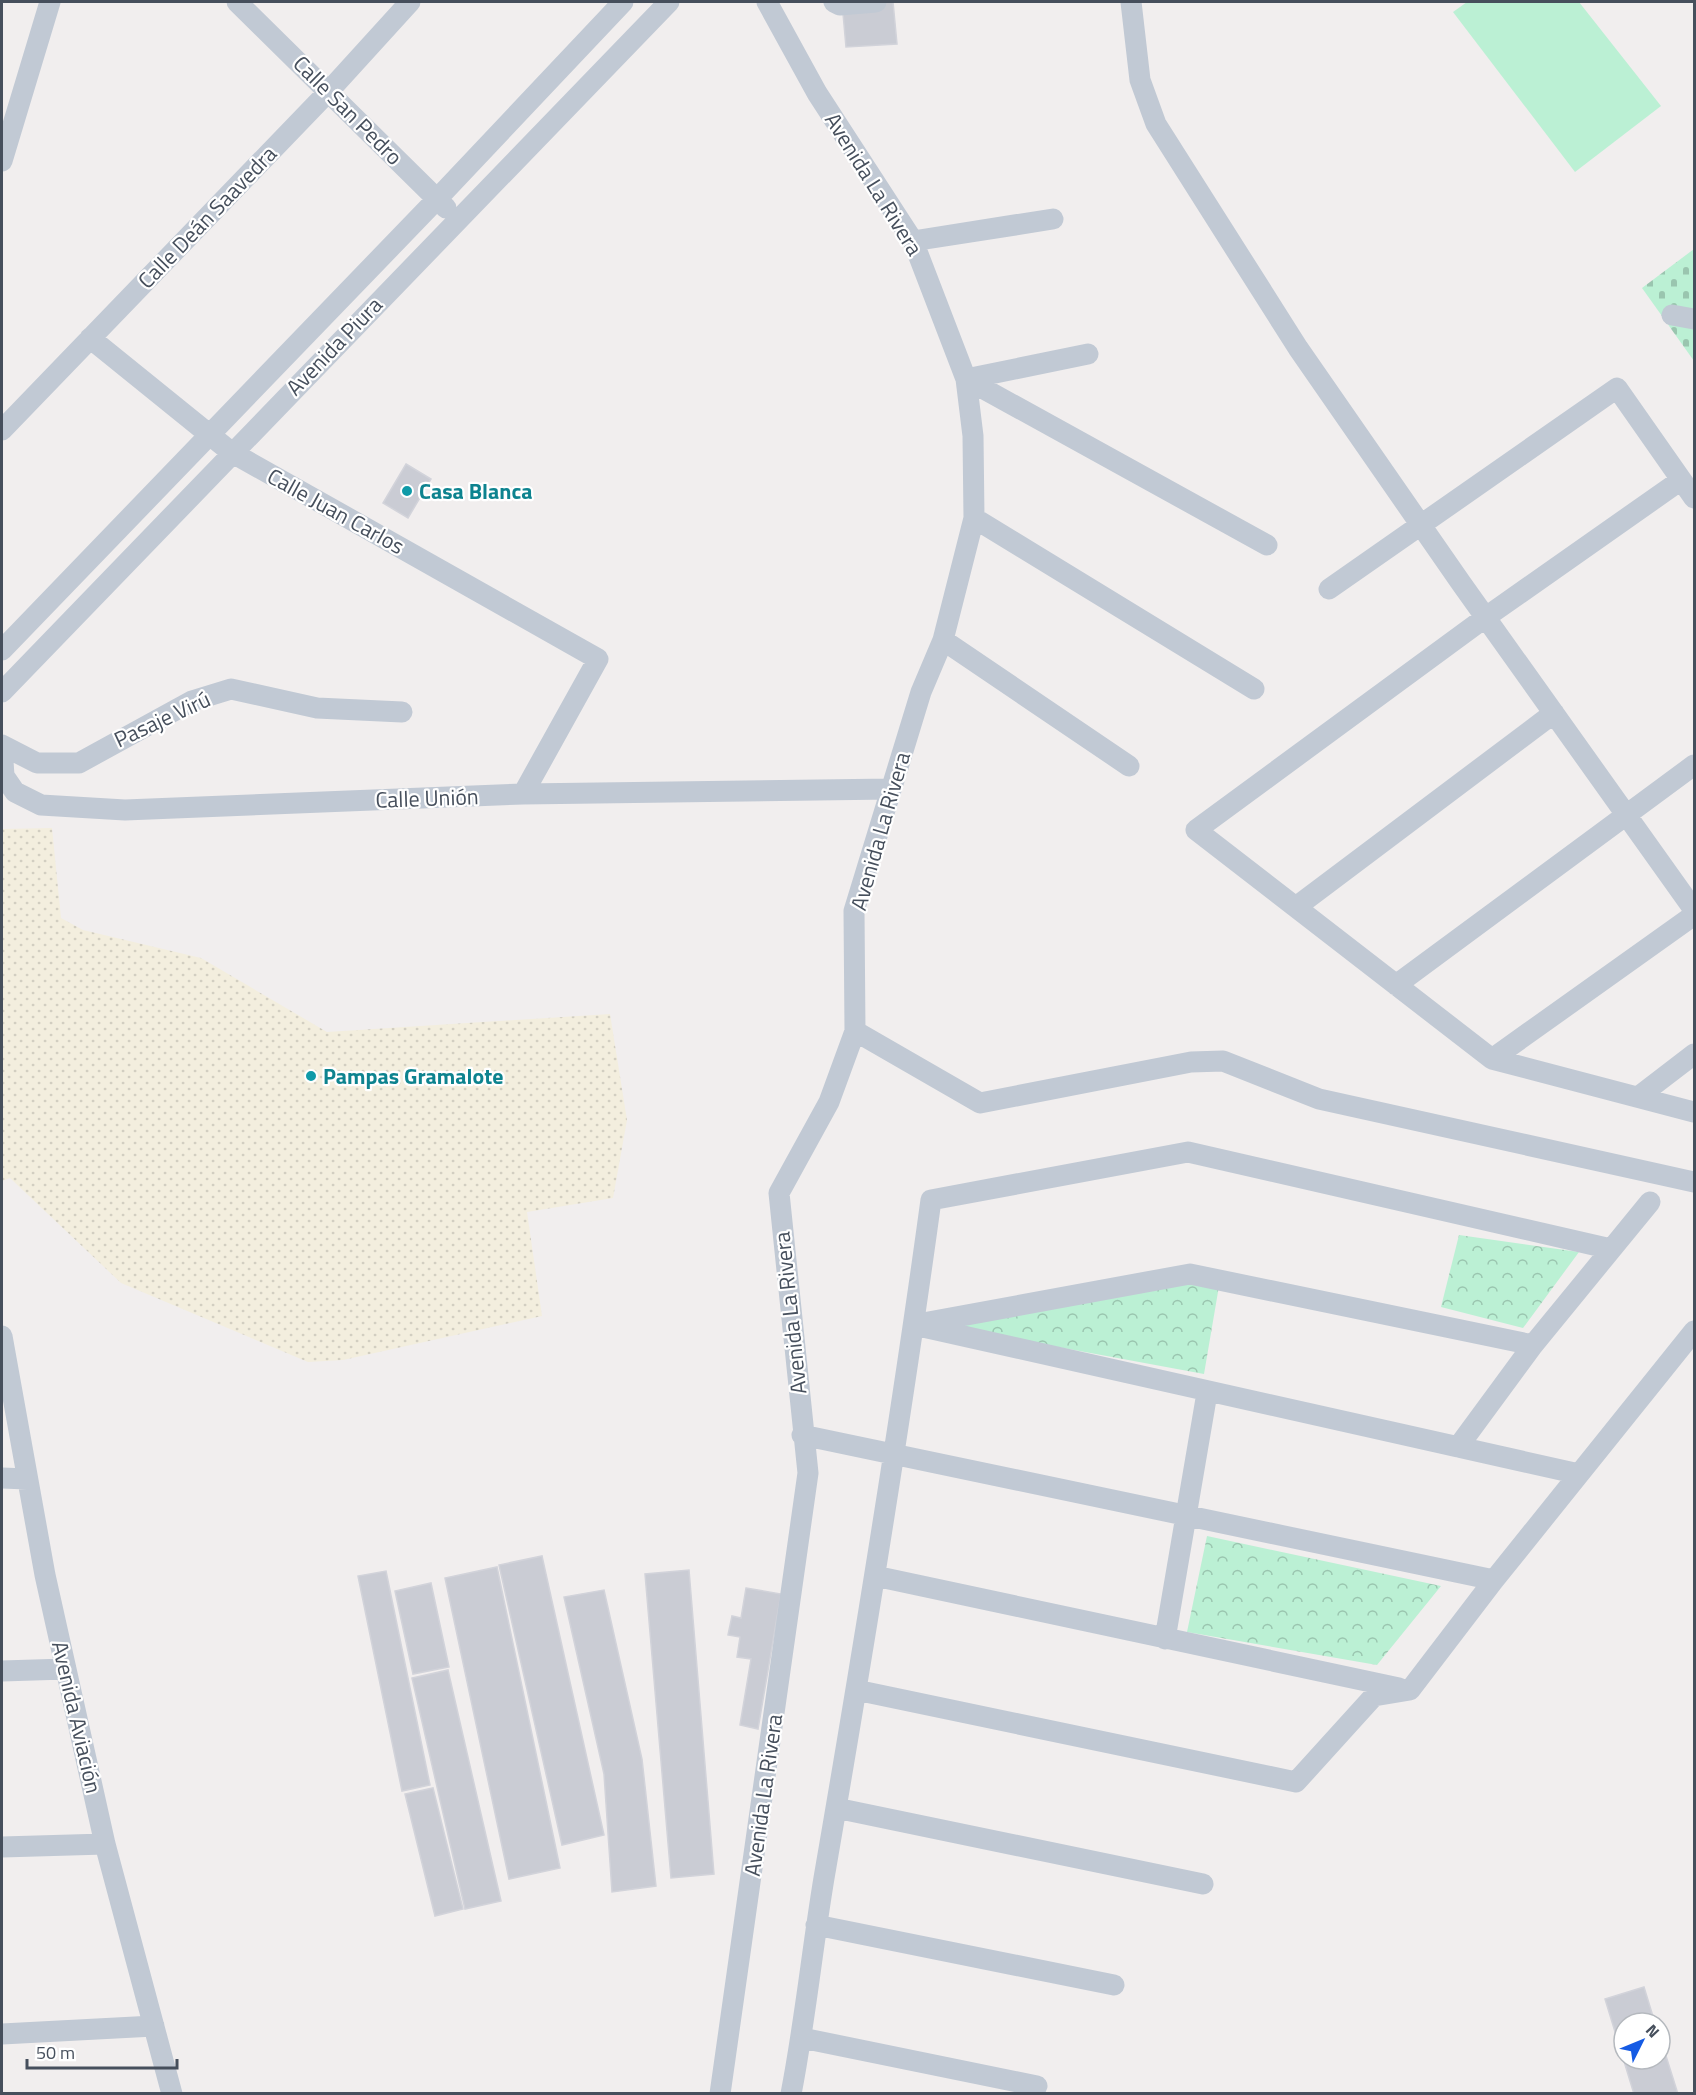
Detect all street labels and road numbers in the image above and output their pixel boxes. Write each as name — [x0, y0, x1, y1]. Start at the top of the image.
street label: Calle San Pedro — [285, 47, 411, 173]
street label: Avenida La Rivera — [816, 106, 932, 262]
street label: Calle Deán Saavedra — [130, 138, 284, 296]
street label: Avenida Piura — [278, 289, 390, 403]
street label: Calle Juan Carlos — [261, 459, 411, 563]
street label: Pasaje Virú — [108, 682, 216, 756]
street label: Avenida La Rivera — [841, 748, 919, 914]
street label: Calle Unión — [375, 779, 479, 817]
street label: Avenida La Rivera — [765, 1230, 815, 1396]
street label: Avenida Aviación — [43, 1638, 111, 1796]
street label: Avenida La Rivera — [735, 1712, 791, 1878]

